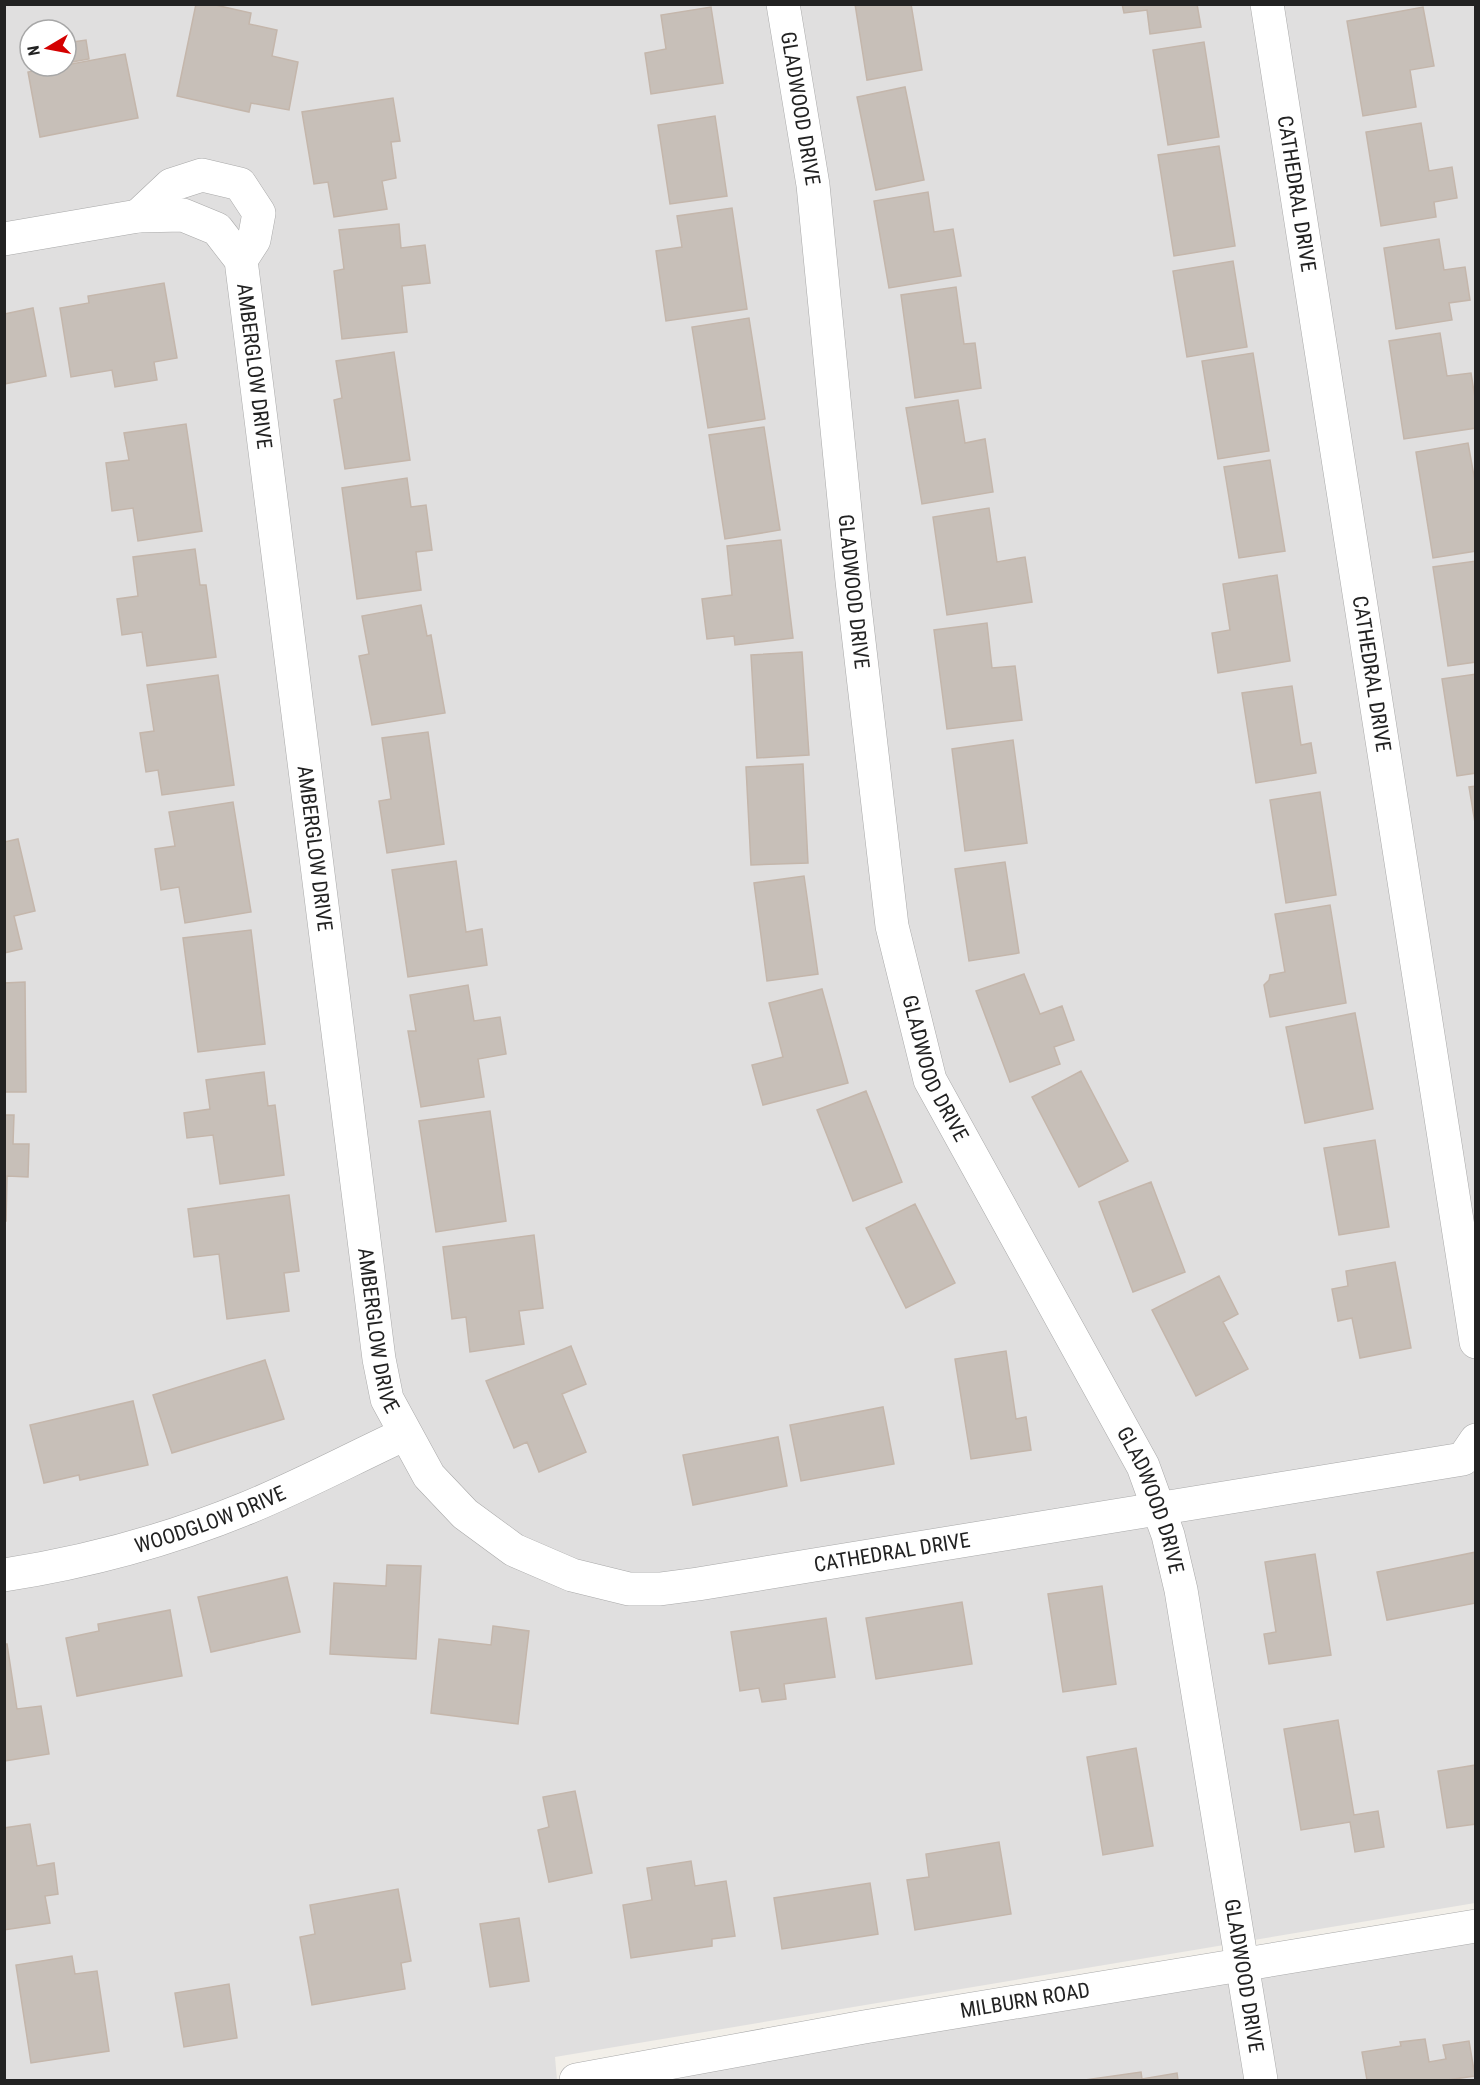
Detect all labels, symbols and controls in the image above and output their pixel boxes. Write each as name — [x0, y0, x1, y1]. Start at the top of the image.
north arrow — [18, 18, 78, 78]
street label: GLADWOOD DRIVE — [776, 30, 825, 187]
text: N — [24, 44, 44, 57]
street label: CATHEDRAL DRIVE — [1273, 114, 1321, 274]
street label: AMBERGLOW DRIVE — [232, 282, 277, 451]
street label: GLADWOOD DRIVE — [833, 513, 874, 670]
street label: CATHEDRAL DRIVE — [1348, 594, 1396, 754]
street label: AMBERGLOW DRIVE — [293, 764, 337, 933]
street label: GLADWOOD DRIVE — [897, 993, 974, 1146]
street label: AMBERGLOW DRIVE — [353, 1246, 404, 1417]
street label: GLADWOOD DRIVE — [1112, 1423, 1189, 1576]
street label: WOODGLOW DRIVE — [132, 1481, 289, 1558]
street label: CATHEDRAL DRIVE — [812, 1528, 972, 1577]
street label: GLADWOOD DRIVE — [1220, 1897, 1268, 2054]
street label: MILBURN ROAD — [958, 1978, 1092, 2023]

